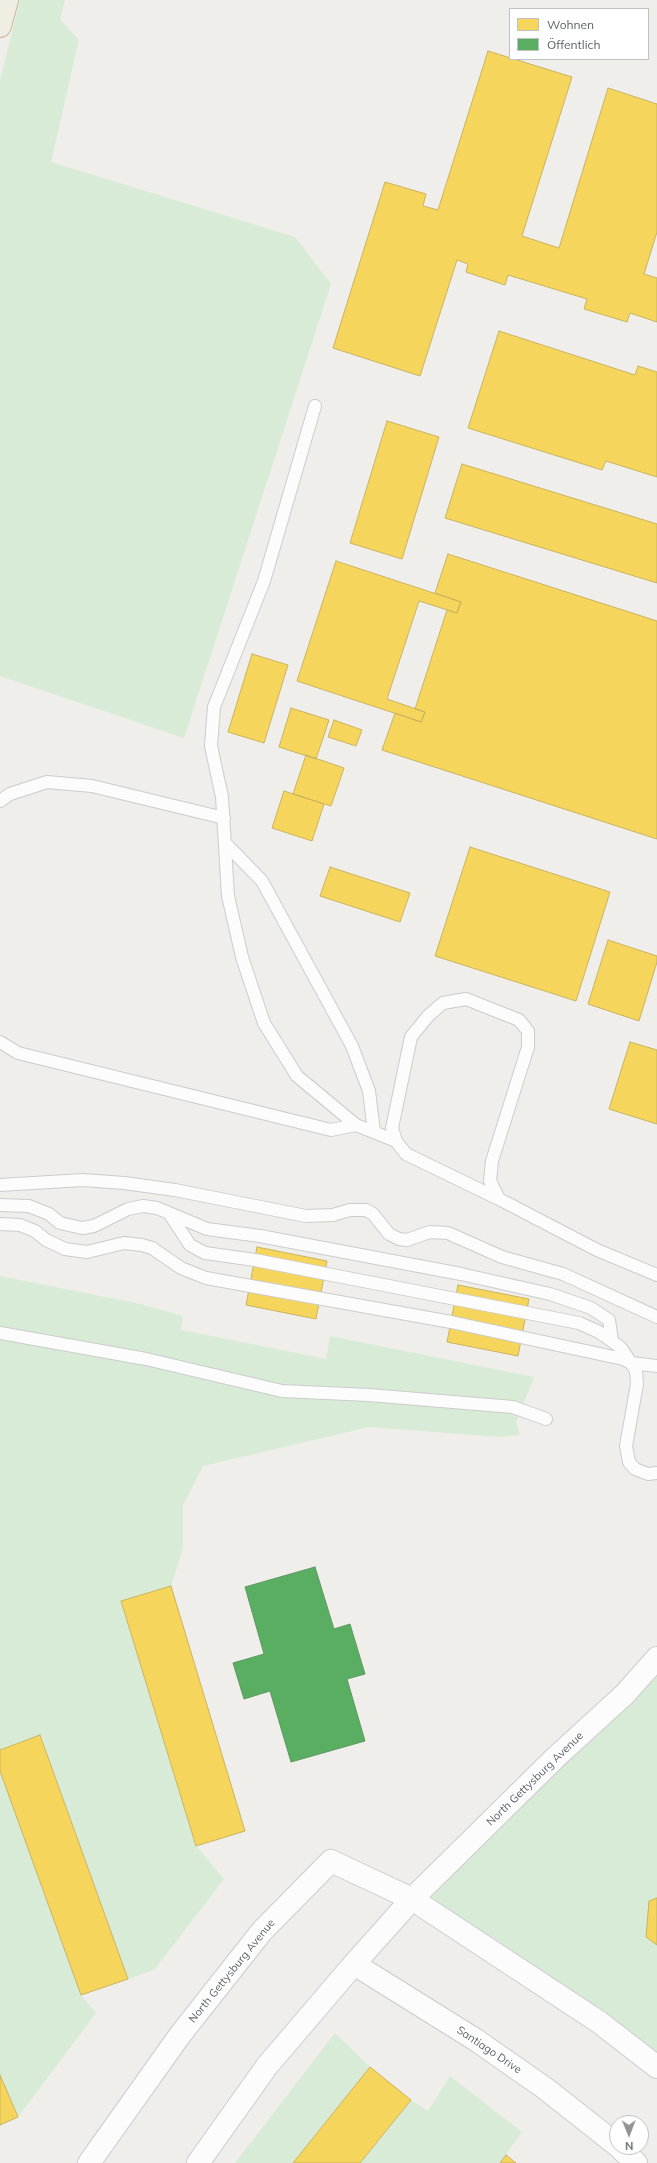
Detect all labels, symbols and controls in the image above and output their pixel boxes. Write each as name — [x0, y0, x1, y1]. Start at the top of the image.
legend — [509, 8, 649, 60]
text: Wohnen — [547, 17, 594, 32]
text: Öffentlich — [547, 37, 600, 52]
street label: North Gettysburg Avenue — [484, 1729, 586, 1829]
street label: North Gettysburg Avenue — [186, 1917, 278, 2025]
street label: Santiago Drive — [454, 2023, 524, 2077]
north arrow — [609, 2115, 649, 2155]
text: N — [625, 2139, 633, 2153]

